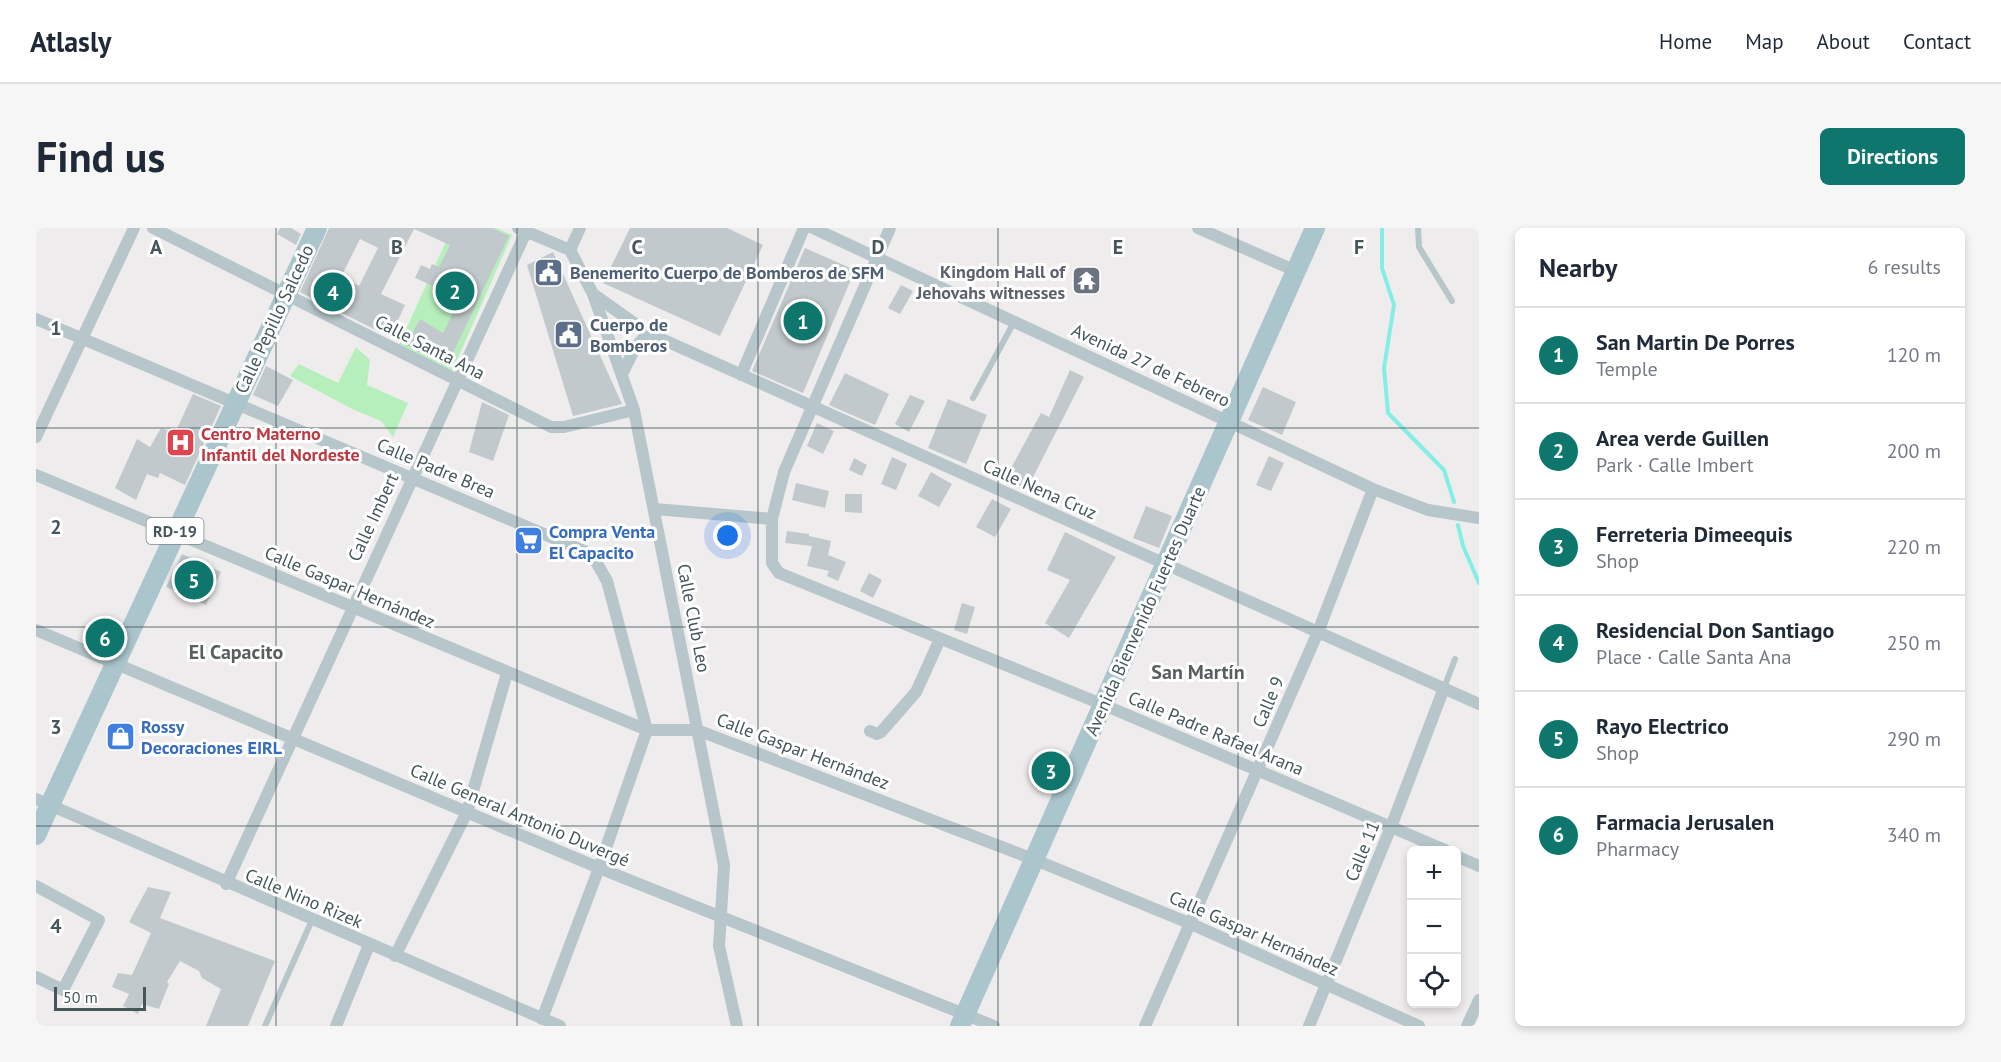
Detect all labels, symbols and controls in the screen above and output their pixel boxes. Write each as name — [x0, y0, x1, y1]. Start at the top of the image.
text: Atlasly — [30, 23, 112, 60]
text: Home — [1659, 28, 1712, 55]
text: Map — [1745, 28, 1784, 55]
text: About — [1817, 28, 1870, 55]
text: Contact — [1903, 28, 1971, 55]
button: Directions — [1820, 128, 1965, 185]
text: Find us — [36, 129, 165, 184]
text: A — [150, 234, 163, 260]
text: B — [391, 234, 403, 260]
text: C — [631, 234, 643, 260]
text: D — [872, 234, 885, 260]
text: E — [1113, 234, 1123, 260]
text: F — [1354, 234, 1364, 260]
street label: Calle Pepillo Salcedo — [229, 241, 319, 397]
text: Nearby — [1539, 251, 1617, 284]
text: 6 results — [1868, 254, 1941, 280]
public building icon: Benemerito Cuerpo de Bomberos de SFM — [533, 256, 565, 288]
place label: Kingdom Hall of Jehovahs witnesses — [915, 260, 1066, 304]
place label: Benemerito Cuerpo de Bomberos de SFM — [570, 261, 884, 284]
temple icon: Kingdom Hall of Jehovahs witnesses — [1070, 265, 1102, 297]
pin: 2 — [436, 268, 474, 314]
pin: 4 — [314, 270, 352, 314]
pin: 1 — [784, 298, 822, 344]
street label: Calle Santa Ana — [371, 309, 489, 385]
place label: Cuerpo de Bomberos — [590, 313, 668, 357]
text: 1 — [50, 315, 62, 341]
public building icon: Cuerpo de Bomberos — [553, 318, 585, 350]
street label: Avenida 27 de Febrero — [1068, 318, 1234, 412]
text: San Martin De Porres — [1596, 328, 1795, 356]
text: 1 — [1553, 342, 1564, 368]
text: 120 m — [1887, 342, 1941, 368]
text: Temple — [1596, 356, 1658, 382]
place label: Centro Materno Infantil del Nordeste — [201, 422, 360, 466]
text: Area verde Guillen — [1596, 424, 1769, 452]
hospital icon: Centro Materno Infantil del Nordeste — [164, 427, 196, 459]
street label: Calle Padre Brea — [373, 433, 499, 503]
text: 2 — [1553, 438, 1564, 464]
text: 200 m — [1887, 438, 1941, 464]
text: Park · Calle Imbert — [1596, 452, 1754, 478]
street label: Calle Nena Cruz — [980, 454, 1100, 524]
street label: Calle Imbert — [343, 469, 403, 565]
street label: Avenida Bienvenido Fuertes Duarte — [1079, 483, 1211, 739]
text: 2 — [50, 514, 62, 540]
road number: RD-19 — [146, 518, 204, 544]
place label: Compra Venta El Capacito — [549, 520, 655, 564]
text: Ferreteria Dimeequis — [1596, 520, 1793, 548]
your location — [713, 521, 742, 550]
supermarket icon: Compra Venta El Capacito — [512, 525, 544, 557]
text: 3 — [1553, 534, 1564, 560]
text: 220 m — [1887, 534, 1941, 560]
street label: Calle Gaspar Hernández — [261, 541, 439, 633]
text: Shop — [1596, 548, 1639, 574]
pin: 5 — [174, 558, 214, 602]
street label: Calle Club Leo — [672, 562, 716, 674]
pin: 6 — [86, 616, 124, 660]
text: Residencial Don Santiago — [1596, 616, 1834, 644]
text: 4 — [1553, 630, 1564, 656]
text: 250 m — [1887, 630, 1941, 656]
district label: El Capacito — [189, 639, 283, 665]
text: Place · Calle Santa Ana — [1596, 644, 1791, 670]
district label: San Martín — [1151, 659, 1245, 685]
street label: Calle 9 — [1247, 673, 1289, 731]
street label: Calle Padre Rafael Arana — [1125, 686, 1307, 780]
street label: Calle Gaspar Hernández — [713, 707, 893, 795]
text: Rayo Electrico — [1596, 712, 1729, 740]
text: 3 — [50, 714, 62, 740]
place label: Rossy Decoraciones EIRL — [141, 715, 283, 759]
shop icon: Rossy Decoraciones EIRL — [104, 720, 136, 752]
text: 5 — [1553, 726, 1564, 752]
text: 290 m — [1887, 726, 1941, 752]
text: Shop — [1596, 740, 1639, 766]
pin: 3 — [1032, 748, 1070, 794]
street label: Calle General Antonio Duvergé — [407, 758, 633, 872]
text: Farmacia Jerusalen — [1596, 808, 1774, 836]
street label: Calle 11 — [1340, 817, 1384, 885]
text: 6 — [1553, 822, 1564, 848]
text: 340 m — [1887, 822, 1941, 848]
text: Pharmacy — [1596, 836, 1679, 862]
map controls — [1407, 846, 1461, 1008]
button: + — [1407, 846, 1461, 900]
street label: Calle Nino Rizek — [242, 863, 367, 933]
street label: Calle Gaspar Hernández — [1166, 885, 1342, 981]
button: − — [1407, 900, 1461, 954]
text: 4 — [50, 913, 62, 939]
button: locate — [1407, 954, 1461, 1008]
scale bar — [54, 984, 146, 1012]
text: 50 m — [63, 987, 98, 1007]

